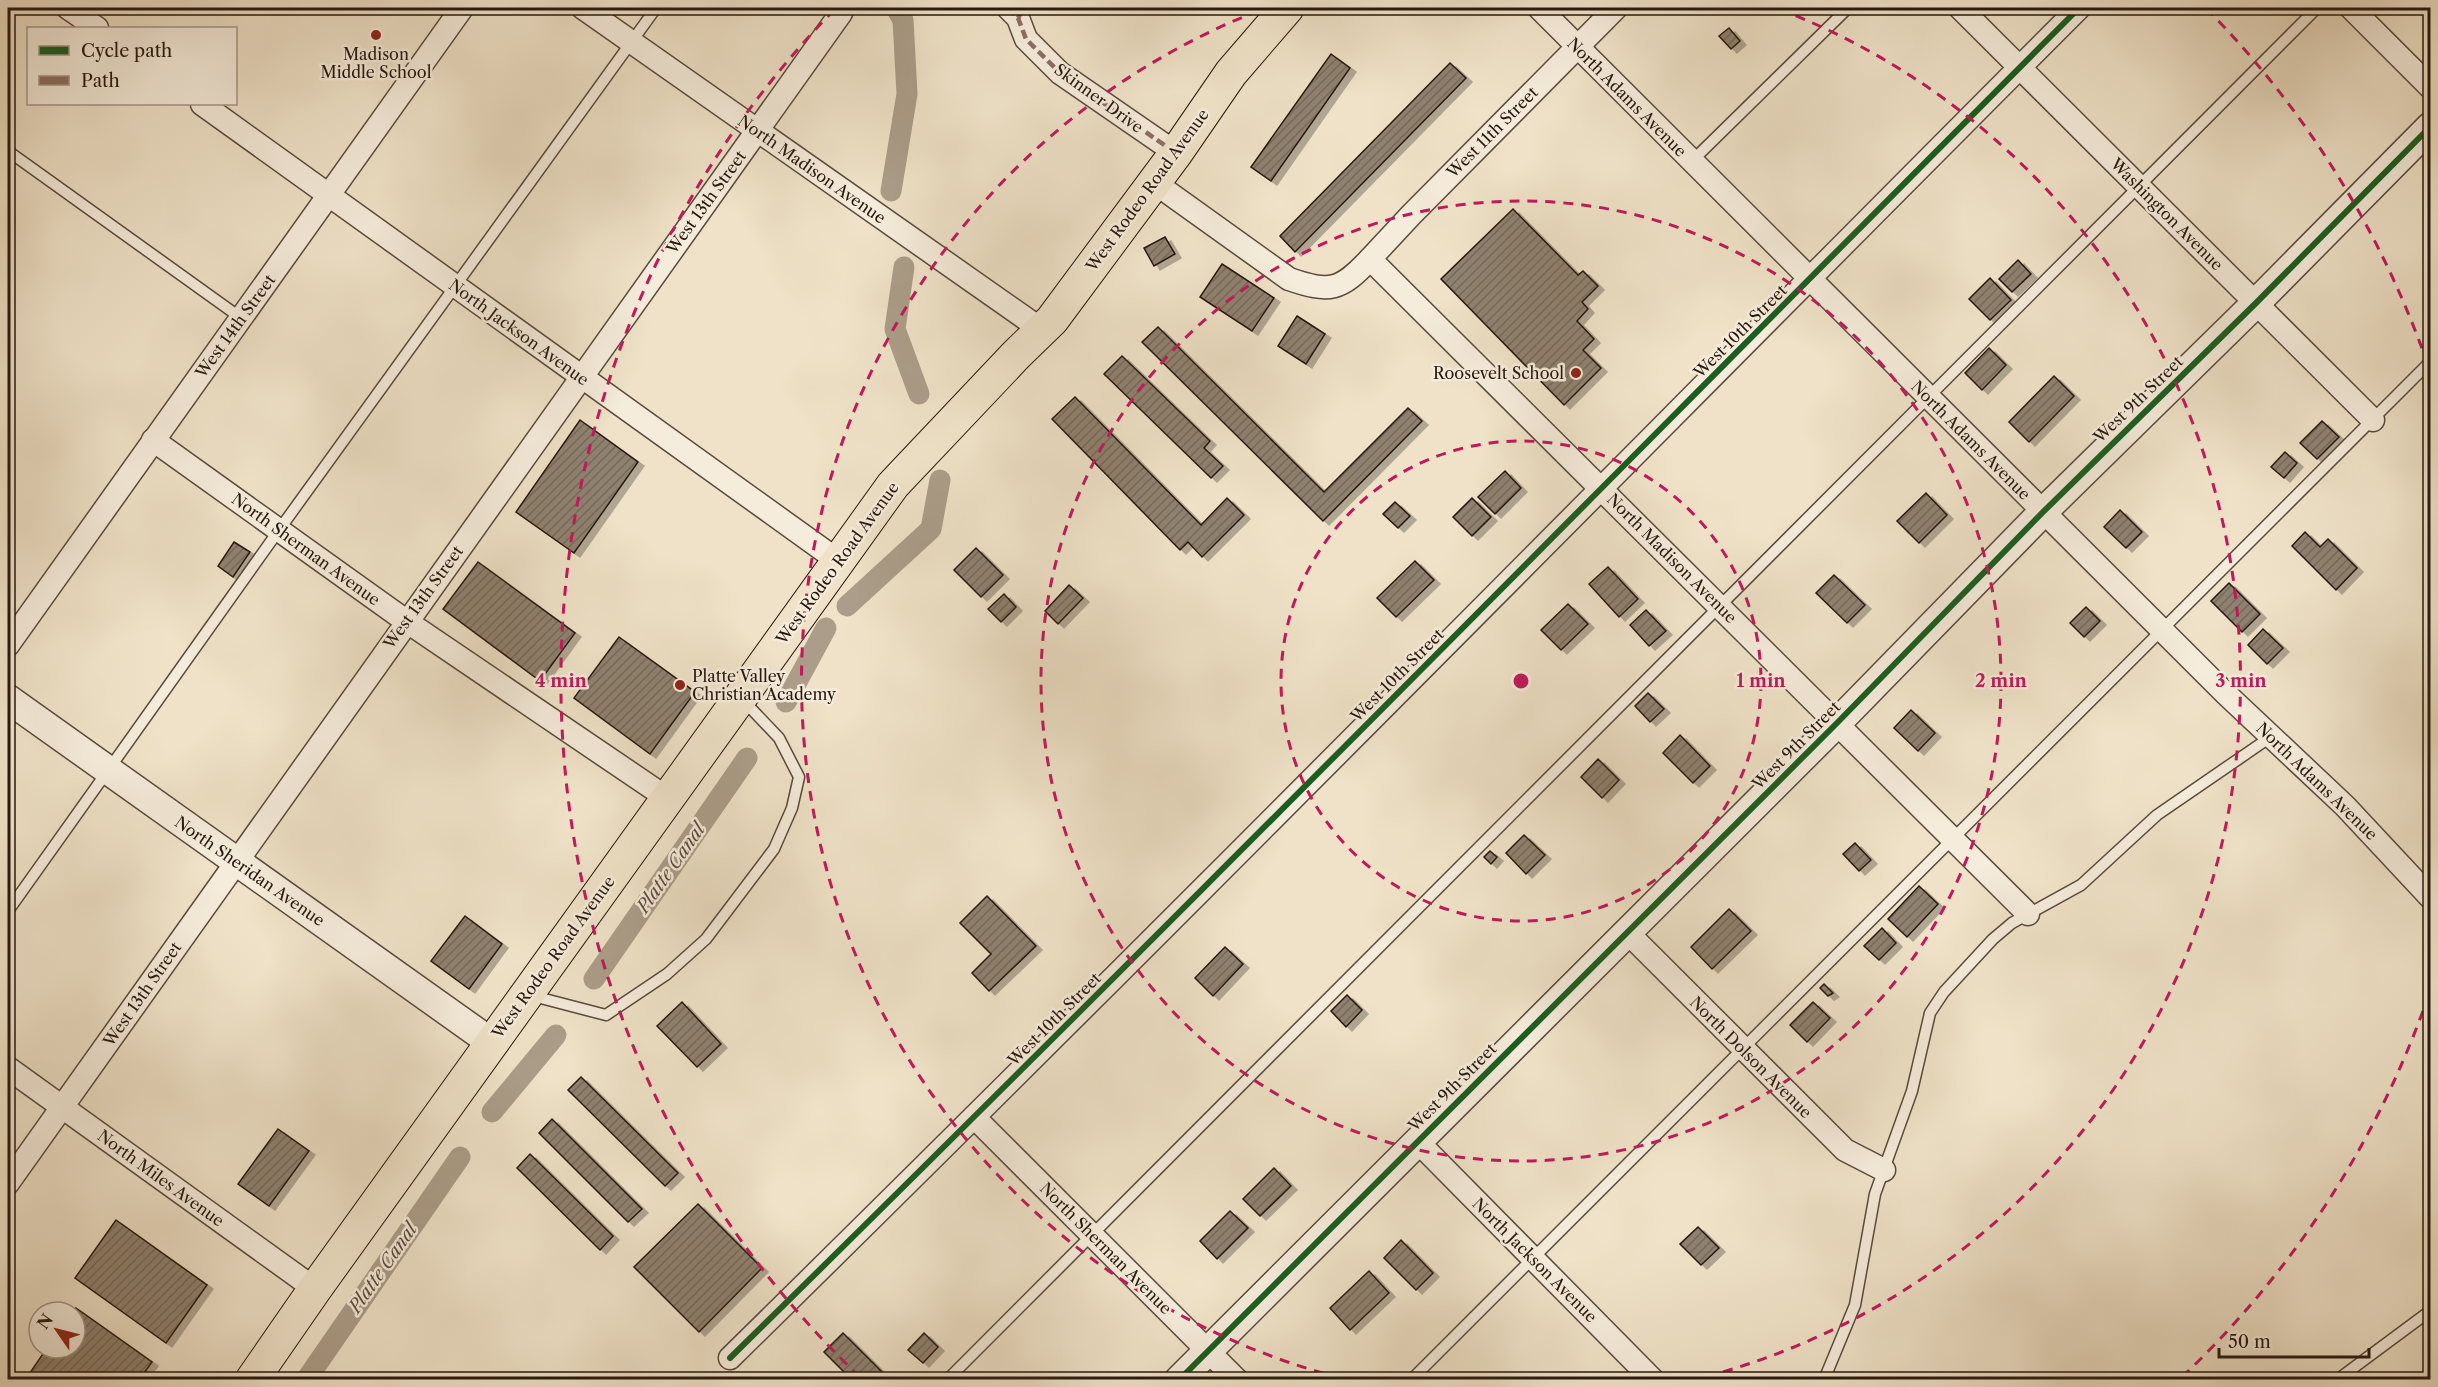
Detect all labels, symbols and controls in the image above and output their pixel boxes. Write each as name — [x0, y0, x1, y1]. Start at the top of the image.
legend — [27, 27, 237, 105]
marker: Madison Middle School — [369, 28, 383, 42]
street label: North Adams Avenue — [1563, 33, 1691, 161]
text: Cycle path — [81, 40, 172, 62]
place label: Madison Middle School — [321, 44, 432, 82]
street label: Skinner Drive — [1051, 59, 1147, 137]
text: Path — [81, 70, 120, 92]
street label: West 11th Street — [1442, 82, 1542, 182]
street label: West Rodeo Road Avenue — [1081, 105, 1213, 276]
street label: North Madison Avenue — [734, 110, 890, 228]
street label: West 13th Street — [661, 146, 750, 258]
street label: Washington Avenue — [2106, 153, 2227, 274]
street label: West 14th Street — [190, 270, 279, 383]
street label: North Jackson Avenue — [445, 275, 593, 390]
street label: West 10th Street — [1688, 280, 1791, 383]
street label: West 9th Street — [2088, 351, 2187, 447]
place label: Roosevelt School — [1433, 363, 1564, 383]
marker: Roosevelt School — [1569, 366, 1583, 380]
street label: North Adams Avenue — [1907, 376, 2035, 504]
street label: West Rodeo Road Avenue — [771, 478, 903, 649]
street label: North Sherman Avenue — [228, 488, 384, 610]
street label: North Madison Avenue — [1603, 489, 1741, 627]
street label: West 13th Street — [378, 541, 467, 653]
street label: West 10th Street — [1345, 624, 1448, 727]
place label: Platte Valley Christian Academy — [692, 666, 837, 704]
text: 4 min — [535, 670, 588, 692]
text: 1 min — [1736, 670, 1786, 692]
text: 2 min — [1975, 670, 2028, 692]
text: 3 min — [2215, 670, 2267, 692]
centre of rings — [1511, 671, 1531, 691]
marker: Platte Valley Christian Academy — [673, 678, 687, 692]
street label: West 9th Street — [1747, 696, 1845, 794]
street label: North Adams Avenue — [2252, 718, 2382, 844]
street label: North Sheridan Avenue — [171, 812, 329, 930]
water label: Platte Canal — [631, 817, 711, 919]
street label: West Rodeo Road Avenue — [487, 872, 619, 1043]
street label: West 13th Street — [98, 938, 186, 1051]
street label: West 10th Street — [1002, 968, 1105, 1071]
street label: North Dolson Avenue — [1686, 992, 1816, 1122]
street label: West 9th Street — [1403, 1038, 1501, 1136]
street label: North Miles Avenue — [94, 1125, 228, 1231]
street label: North Sherman Avenue — [1036, 1178, 1176, 1318]
street label: North Jackson Avenue — [1468, 1193, 1602, 1327]
water label: Platte Canal — [343, 1217, 423, 1319]
north arrow — [27, 1300, 87, 1360]
text: N — [33, 1310, 57, 1333]
scale bar — [2219, 1321, 2369, 1359]
text: 50 m — [2228, 1331, 2271, 1353]

